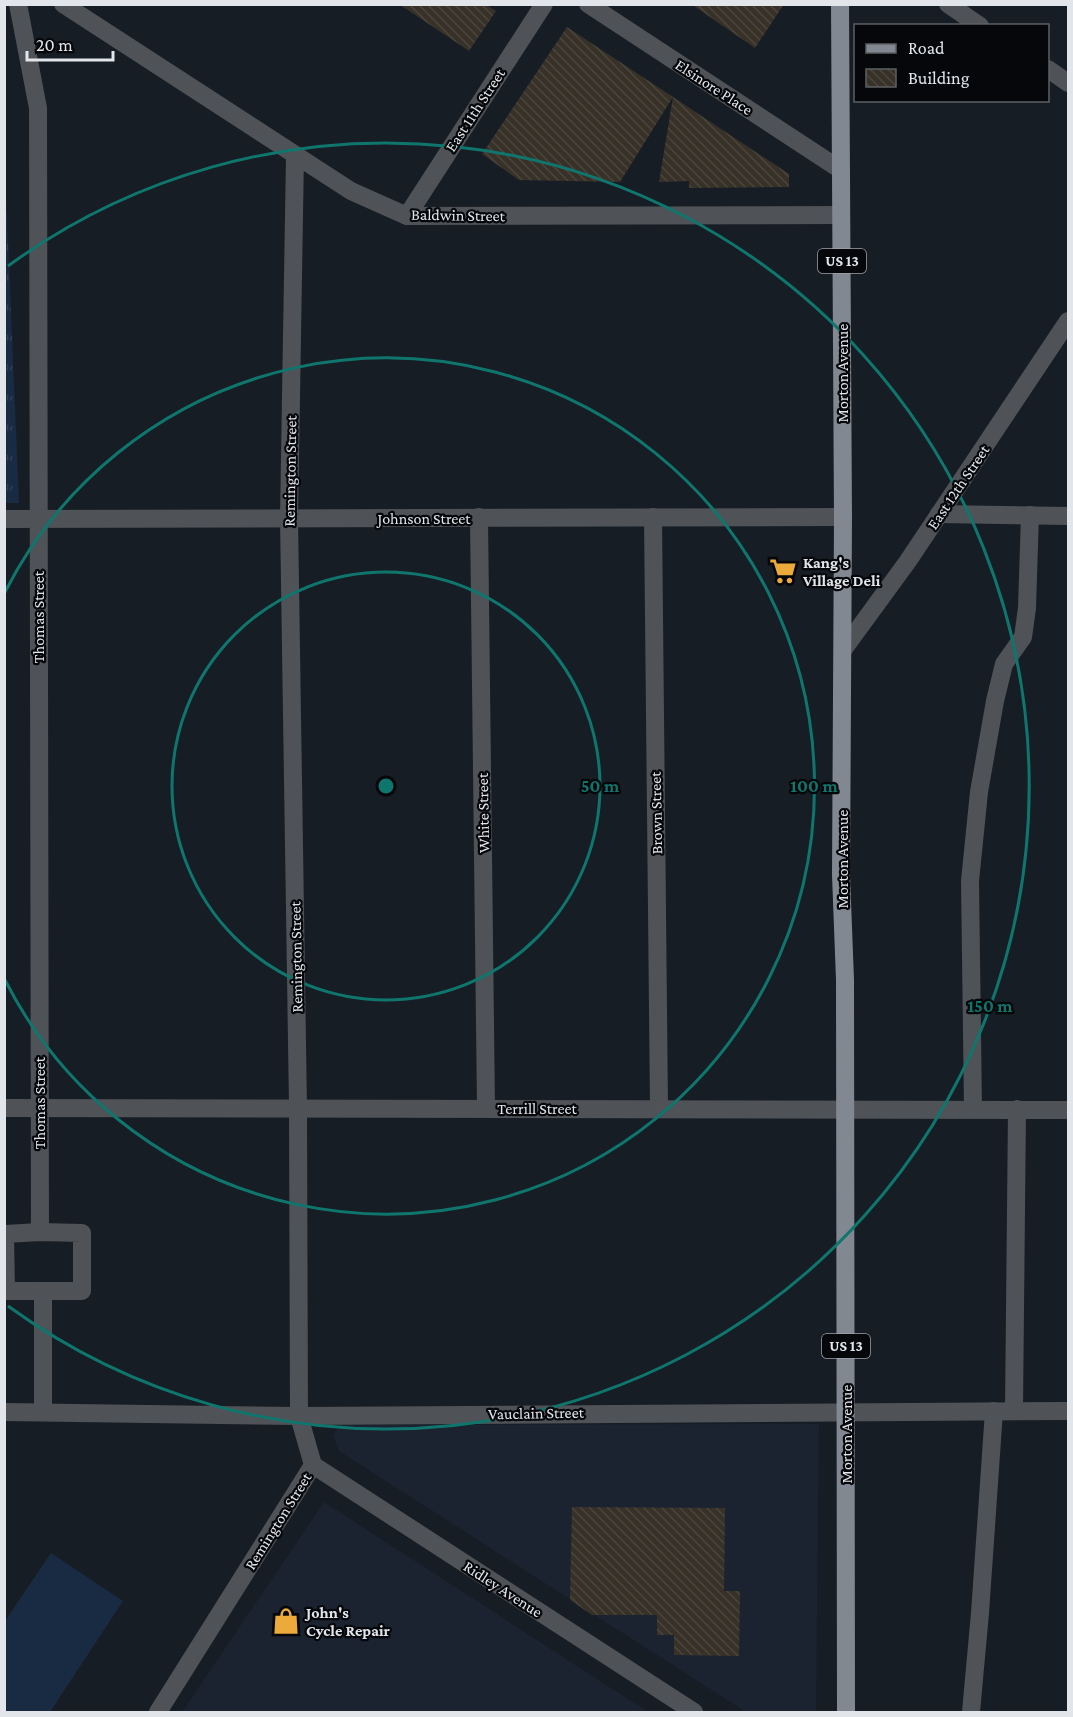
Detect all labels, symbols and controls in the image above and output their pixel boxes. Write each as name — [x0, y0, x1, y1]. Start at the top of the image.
scale bar — [27, 24, 112, 62]
legend — [854, 24, 1049, 102]
text: 20 m — [36, 35, 73, 55]
text: Road — [908, 38, 945, 58]
street label: Elsinore Place — [672, 56, 756, 118]
street label: East 11th Street — [442, 65, 509, 155]
text: Building — [908, 68, 970, 88]
street label: Baldwin Street — [411, 206, 506, 224]
road number: US 13 — [818, 249, 866, 273]
street label: Morton Avenue — [834, 324, 851, 422]
street label: Remington Street — [281, 415, 300, 527]
street label: East 12th Street — [924, 441, 993, 532]
street label: Johnson Street — [375, 510, 471, 528]
place label: Kang's Village Deli — [802, 554, 881, 589]
supermarket icon: Kang's Village Deli — [768, 556, 798, 586]
street label: Thomas Street — [30, 570, 47, 663]
street label: Brown Street — [647, 771, 665, 855]
street label: White Street — [474, 772, 492, 853]
centre of rings — [376, 776, 396, 796]
text: 50 m — [581, 776, 620, 796]
text: 100 m — [790, 776, 838, 796]
street label: Morton Avenue — [834, 810, 851, 908]
street label: Remington Street — [287, 900, 306, 1013]
text: 150 m — [967, 996, 1013, 1016]
street label: Thomas Street — [31, 1056, 48, 1149]
street label: Terrill Street — [497, 1100, 577, 1117]
road number: US 13 — [822, 1334, 870, 1358]
street label: Morton Avenue — [838, 1385, 855, 1483]
street label: Vauclain Street — [488, 1404, 585, 1422]
street label: Remington Street — [241, 1469, 316, 1573]
street label: Ridley Avenue — [460, 1557, 545, 1622]
place label: John's Cycle Repair — [304, 1604, 391, 1639]
shop icon: John's Cycle Repair — [271, 1606, 301, 1636]

